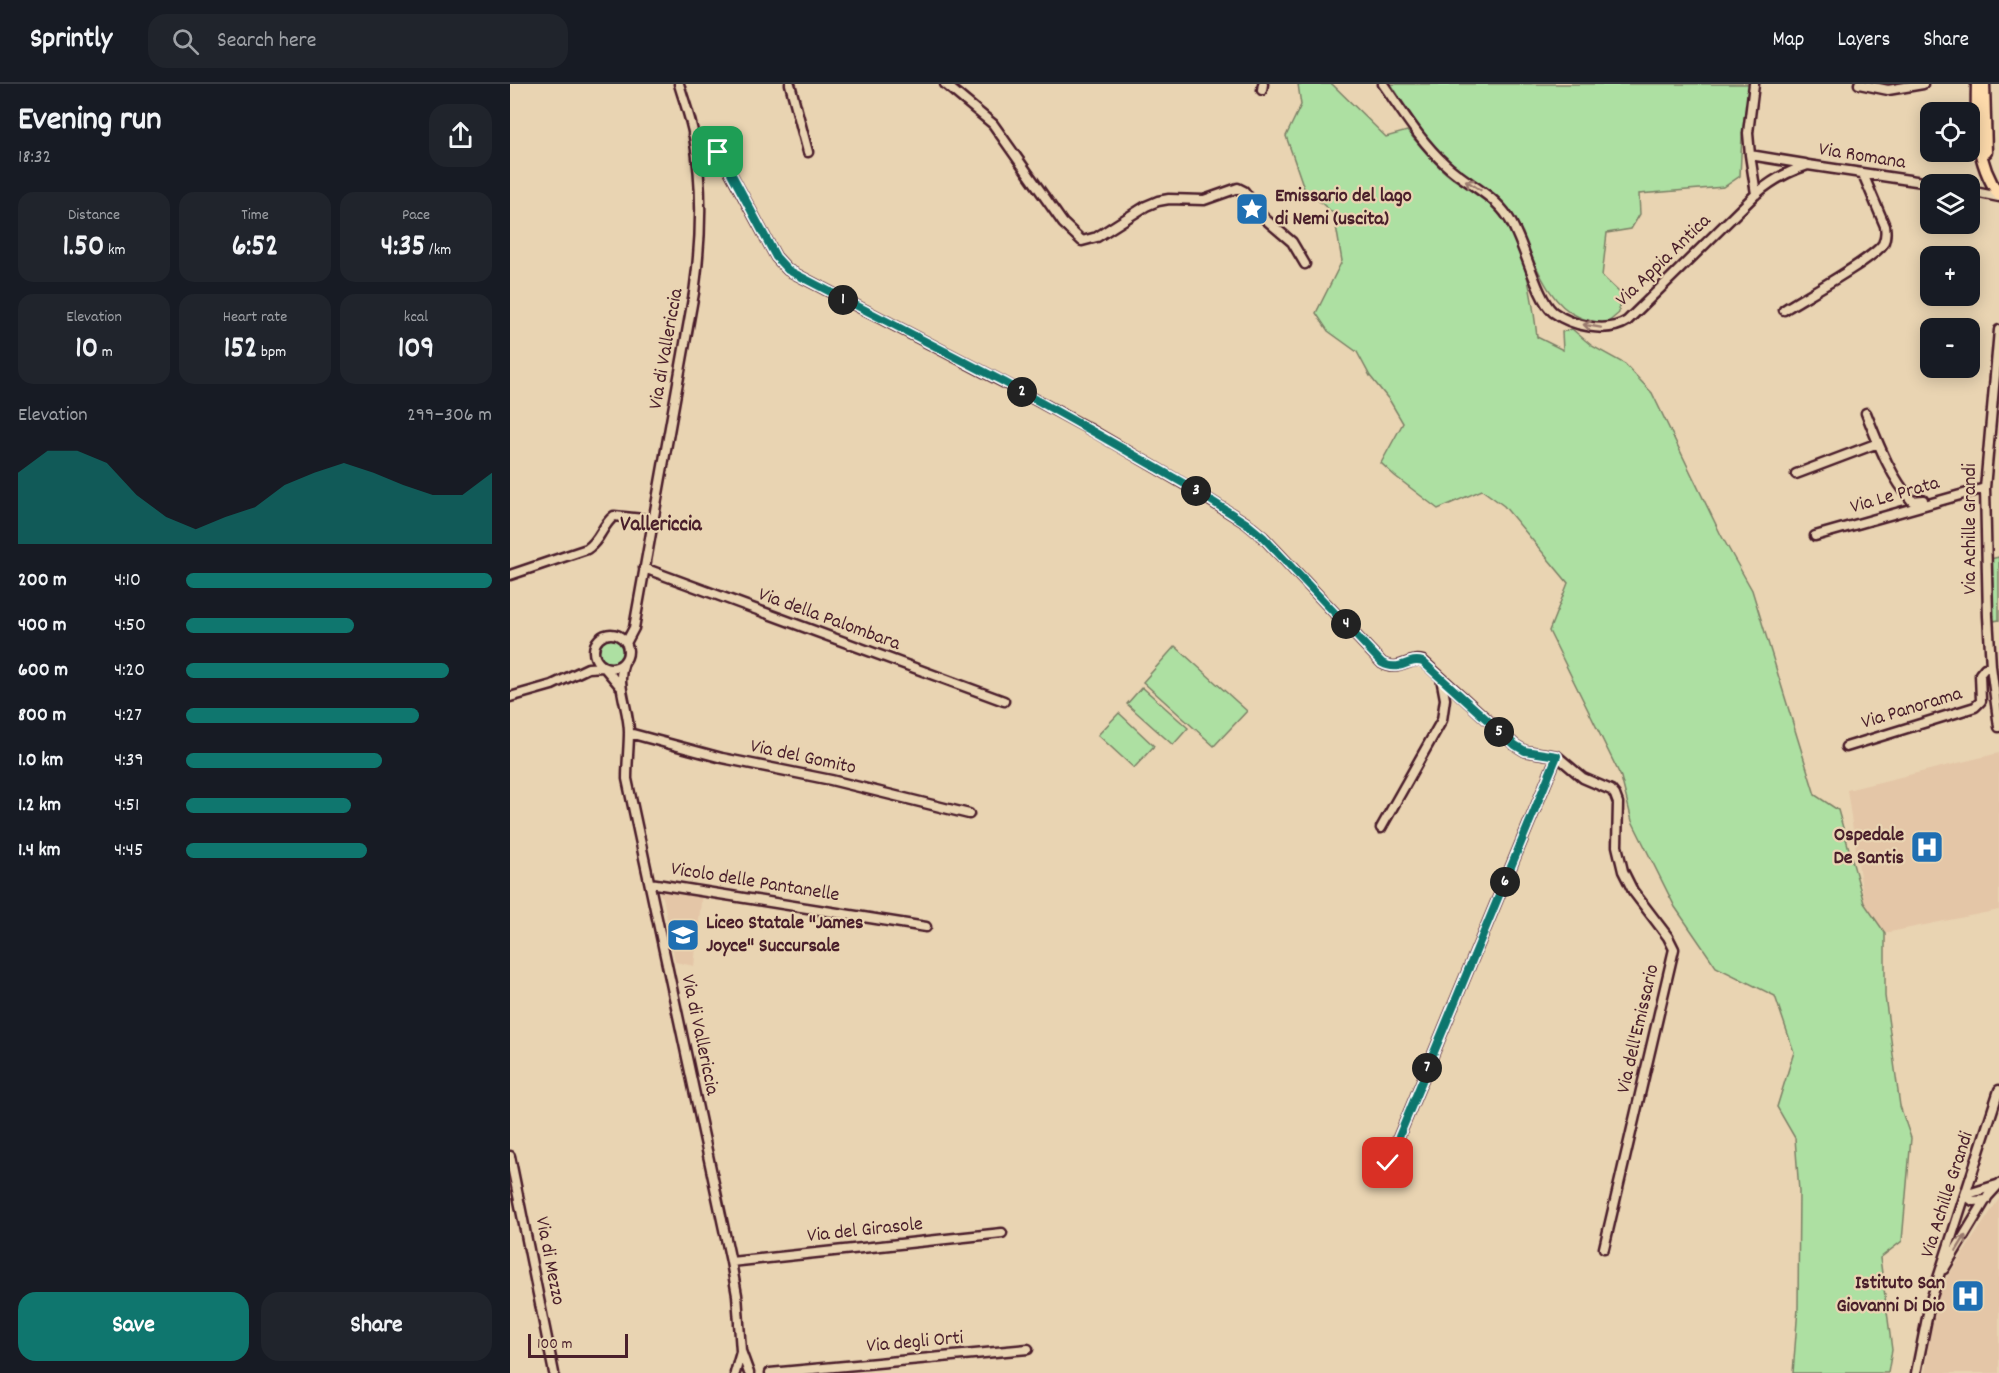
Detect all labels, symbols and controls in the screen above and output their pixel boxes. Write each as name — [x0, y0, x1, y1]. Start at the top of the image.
search box — [148, 14, 568, 68]
text: Sprintly — [30, 21, 112, 61]
icon: search — [169, 25, 202, 58]
text: Search here — [217, 26, 316, 57]
text: Map — [1773, 26, 1804, 56]
text: Layers — [1837, 26, 1890, 56]
text: Share — [1923, 26, 1969, 56]
text: Evening run — [18, 98, 162, 145]
map controls — [1920, 102, 1980, 378]
button: locate — [1920, 102, 1980, 162]
button: share — [429, 104, 492, 167]
pin — [692, 126, 743, 177]
icon: arrive — [701, 135, 734, 168]
street label: Via Romana — [1817, 136, 1908, 178]
text: 18:32 — [18, 144, 51, 172]
button: layers — [1920, 174, 1980, 234]
one-way arrow — [1465, 179, 1482, 191]
place label: Emissario del lago di Nemi (uscita) — [1275, 183, 1412, 234]
place icon: Emissario del lago di Nemi (uscita) — [1234, 191, 1270, 227]
text: Distance — [68, 204, 120, 227]
text: Time — [241, 204, 269, 227]
text: Pace — [402, 204, 430, 227]
street label: Via Appia Antica — [1610, 208, 1718, 314]
text: 1.50 — [62, 227, 104, 270]
text: 6:52 — [232, 227, 278, 270]
text: 4:35 — [381, 227, 425, 270]
text: km — [104, 239, 126, 262]
text: /km — [425, 239, 451, 262]
button: + — [1920, 246, 1980, 306]
pin: 1 — [828, 285, 858, 315]
street label: Via di Vallericcia — [643, 286, 692, 412]
text: 1 — [841, 288, 845, 311]
text: Elevation — [66, 306, 122, 329]
text: Heart rate — [223, 306, 287, 329]
text: kcal — [404, 306, 428, 329]
button: − — [1920, 318, 1980, 378]
one-way arrow — [1583, 320, 1602, 331]
text: 10 — [75, 329, 98, 372]
text: 152 — [224, 329, 257, 372]
text: 109 — [398, 329, 434, 372]
text: m — [98, 341, 113, 364]
text: bpm — [257, 341, 286, 364]
pin: 2 — [1007, 377, 1037, 407]
text: 2 — [1019, 380, 1026, 403]
text: Elevation — [18, 402, 88, 430]
text: 299–306 m — [407, 402, 492, 430]
street label: Via Achille Grandi — [1957, 463, 1985, 595]
street label: Via Le Prata — [1847, 470, 1943, 522]
pin: 3 — [1181, 476, 1211, 506]
text: 3 — [1192, 479, 1200, 502]
district label: Vallericcia — [620, 511, 703, 541]
text: 200 m — [18, 567, 67, 595]
text: 4:10 — [114, 567, 141, 595]
street label: Via della Palombara — [754, 581, 905, 659]
pin: 4 — [1331, 609, 1361, 639]
text: 400 m — [18, 612, 66, 640]
text: 4:50 — [114, 612, 146, 640]
text: 4 — [1343, 612, 1349, 635]
text: 600 m — [18, 657, 68, 685]
text: 4:20 — [114, 657, 145, 685]
street label: Via Panorama — [1858, 680, 1966, 738]
text: 800 m — [18, 702, 66, 730]
text: 4:27 — [114, 702, 142, 730]
pin: 5 — [1484, 717, 1514, 747]
text: 5 — [1495, 720, 1503, 743]
street label: Via del Gomito — [748, 733, 859, 783]
text: 1.0 km — [18, 747, 63, 775]
text: 4:39 — [114, 747, 144, 775]
text: 1.2 km — [18, 792, 61, 820]
text: 4:51 — [114, 792, 139, 820]
place label: Ospedale De Santis — [1833, 822, 1904, 873]
hospital icon: Ospedale De Santis — [1909, 829, 1945, 865]
text: 1.4 km — [18, 837, 61, 865]
text: 4:45 — [114, 837, 143, 865]
street label: Vicolo delle Pantanelle — [669, 856, 842, 910]
pin: 6 — [1490, 867, 1520, 897]
text: 6 — [1501, 870, 1509, 893]
place label: Liceo Statale "James Joyce" Succursale — [706, 910, 863, 961]
school or university icon: Liceo Statale "James Joyce" Succursale — [665, 917, 701, 953]
street label: Via dell'Emissario — [1611, 962, 1667, 1096]
street label: Via di Vallericcia — [673, 972, 726, 1098]
pin: 7 — [1412, 1053, 1442, 1083]
text: 7 — [1424, 1056, 1430, 1079]
street label: Via Achille Grandi — [1914, 1128, 1982, 1262]
pin — [1362, 1137, 1413, 1188]
icon: check — [1371, 1146, 1404, 1179]
street label: Via del Girasole — [806, 1211, 924, 1251]
street label: Via di Mezzo — [527, 1214, 571, 1308]
one-way arrow — [1955, 1235, 1967, 1252]
place label: Istituto San Giovanni Di Dio — [1836, 1270, 1945, 1321]
hospital icon: Istituto San Giovanni Di Dio — [1950, 1278, 1986, 1314]
button: Save — [18, 1292, 249, 1361]
button: Share — [261, 1292, 492, 1361]
street label: Via degli Orti — [865, 1325, 965, 1361]
scale bar — [528, 1331, 628, 1358]
text: 100 m — [537, 1333, 573, 1356]

